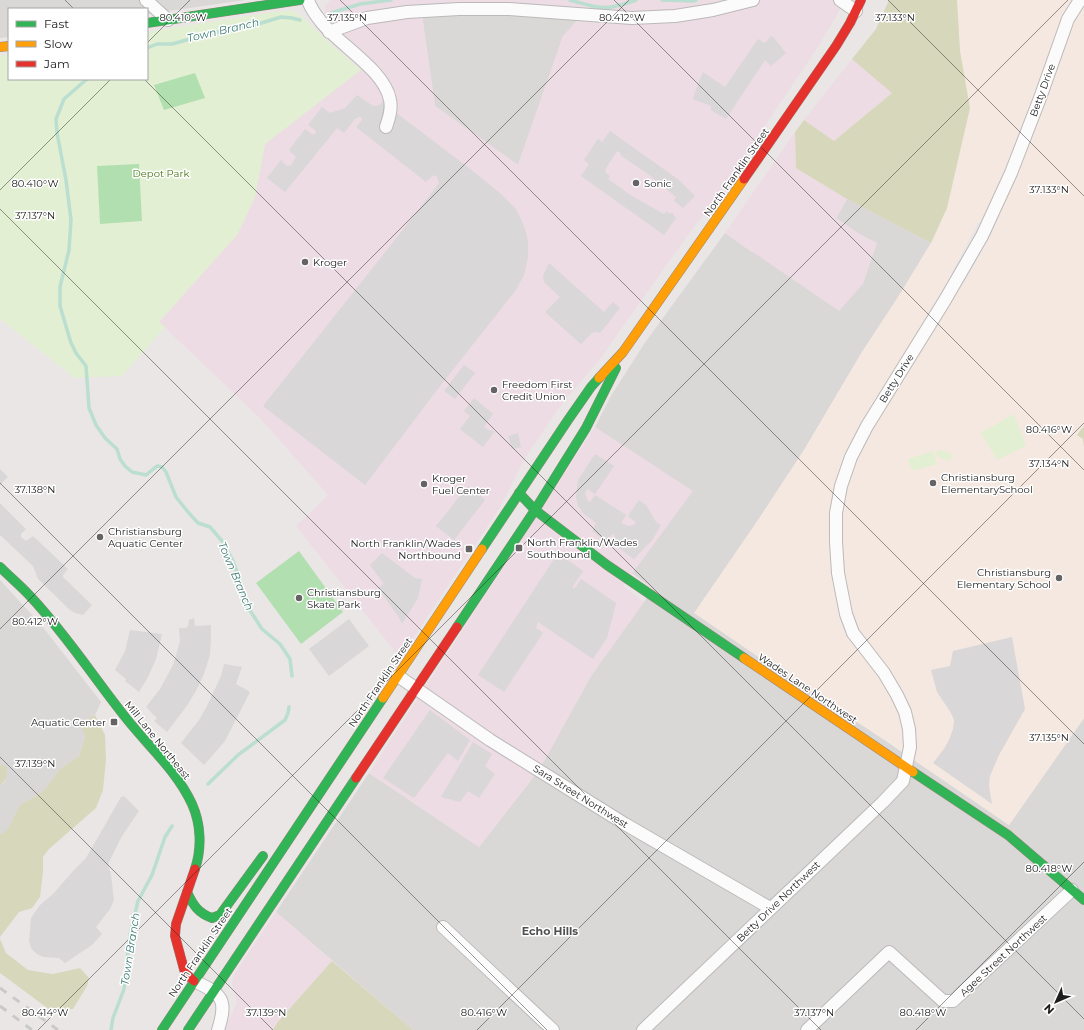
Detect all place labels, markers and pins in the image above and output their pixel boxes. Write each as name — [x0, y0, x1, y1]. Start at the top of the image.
place label: Sonic — [644, 177, 672, 190]
marker: Sonic — [631, 178, 641, 188]
place label: Kroger — [313, 256, 347, 269]
marker: Kroger — [300, 257, 310, 267]
place label: Freedom First Credit Union — [502, 378, 572, 403]
marker: Freedom First Credit Union — [489, 385, 499, 395]
place label: Christiansburg ElementarySchool — [941, 471, 1033, 496]
place label: Kroger Fuel Center — [432, 472, 490, 497]
marker: Christiansburg ElementarySchool — [928, 478, 938, 488]
marker: Kroger Fuel Center — [419, 479, 429, 489]
place label: Christiansburg Aquatic Center — [108, 525, 183, 550]
marker: Christiansburg Aquatic Center — [95, 532, 105, 542]
place label: North Franklin/Wades Southbound — [527, 536, 638, 561]
place label: North Franklin/Wades Northbound — [351, 537, 461, 562]
marker: North Franklin/Wades Southbound — [514, 543, 524, 553]
marker: North Franklin/Wades Northbound — [464, 544, 474, 554]
place label: Christiansburg Elementary School — [957, 566, 1051, 591]
marker: Christiansburg Elementary School — [1054, 573, 1064, 583]
place label: Christiansburg Skate Park — [307, 586, 381, 611]
marker: Christiansburg Skate Park — [294, 593, 304, 603]
place label: Aquatic Center — [31, 716, 106, 729]
marker: Aquatic Center — [109, 717, 119, 727]

